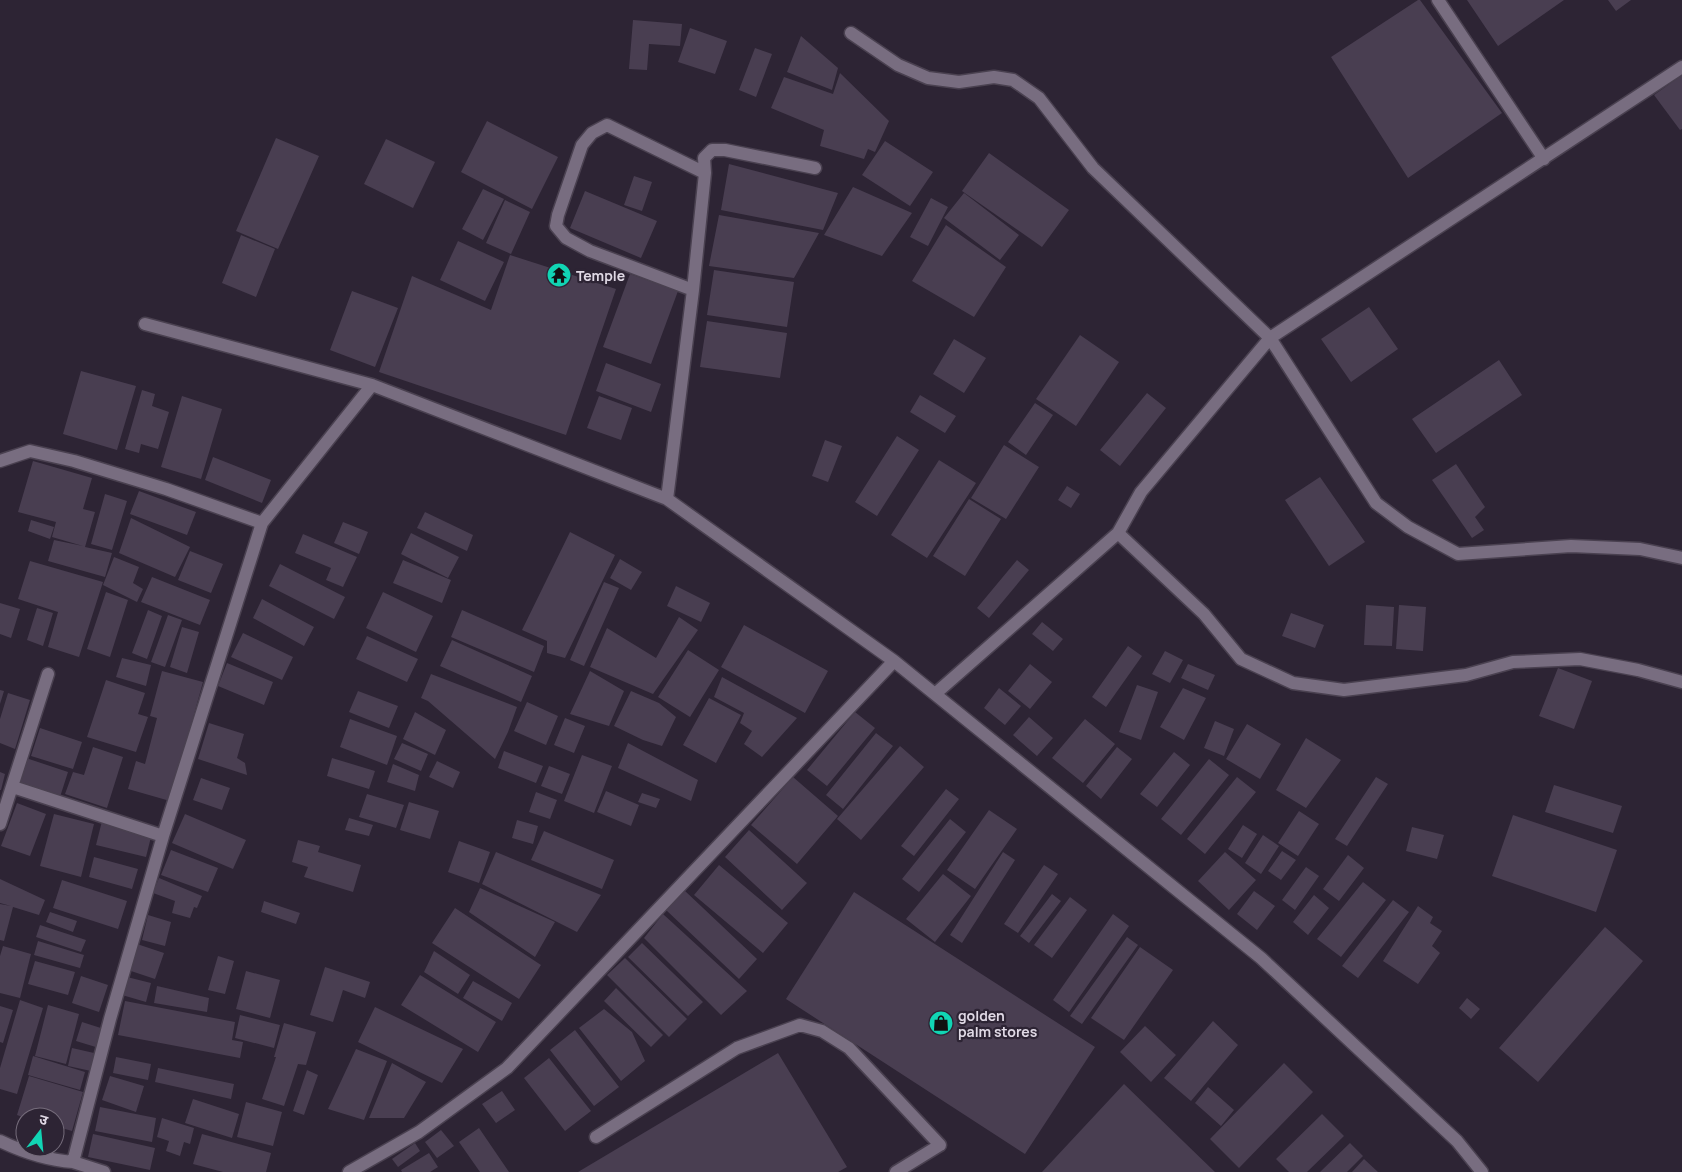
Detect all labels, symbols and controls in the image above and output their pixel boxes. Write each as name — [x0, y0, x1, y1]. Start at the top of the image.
temple icon: Temple — [546, 262, 572, 288]
place label: Temple — [576, 266, 625, 285]
place label: golden palm stores — [958, 1006, 1038, 1041]
shop icon: golden palm stores — [928, 1010, 954, 1036]
north arrow — [15, 1107, 65, 1157]
text: उ — [37, 1109, 51, 1130]

